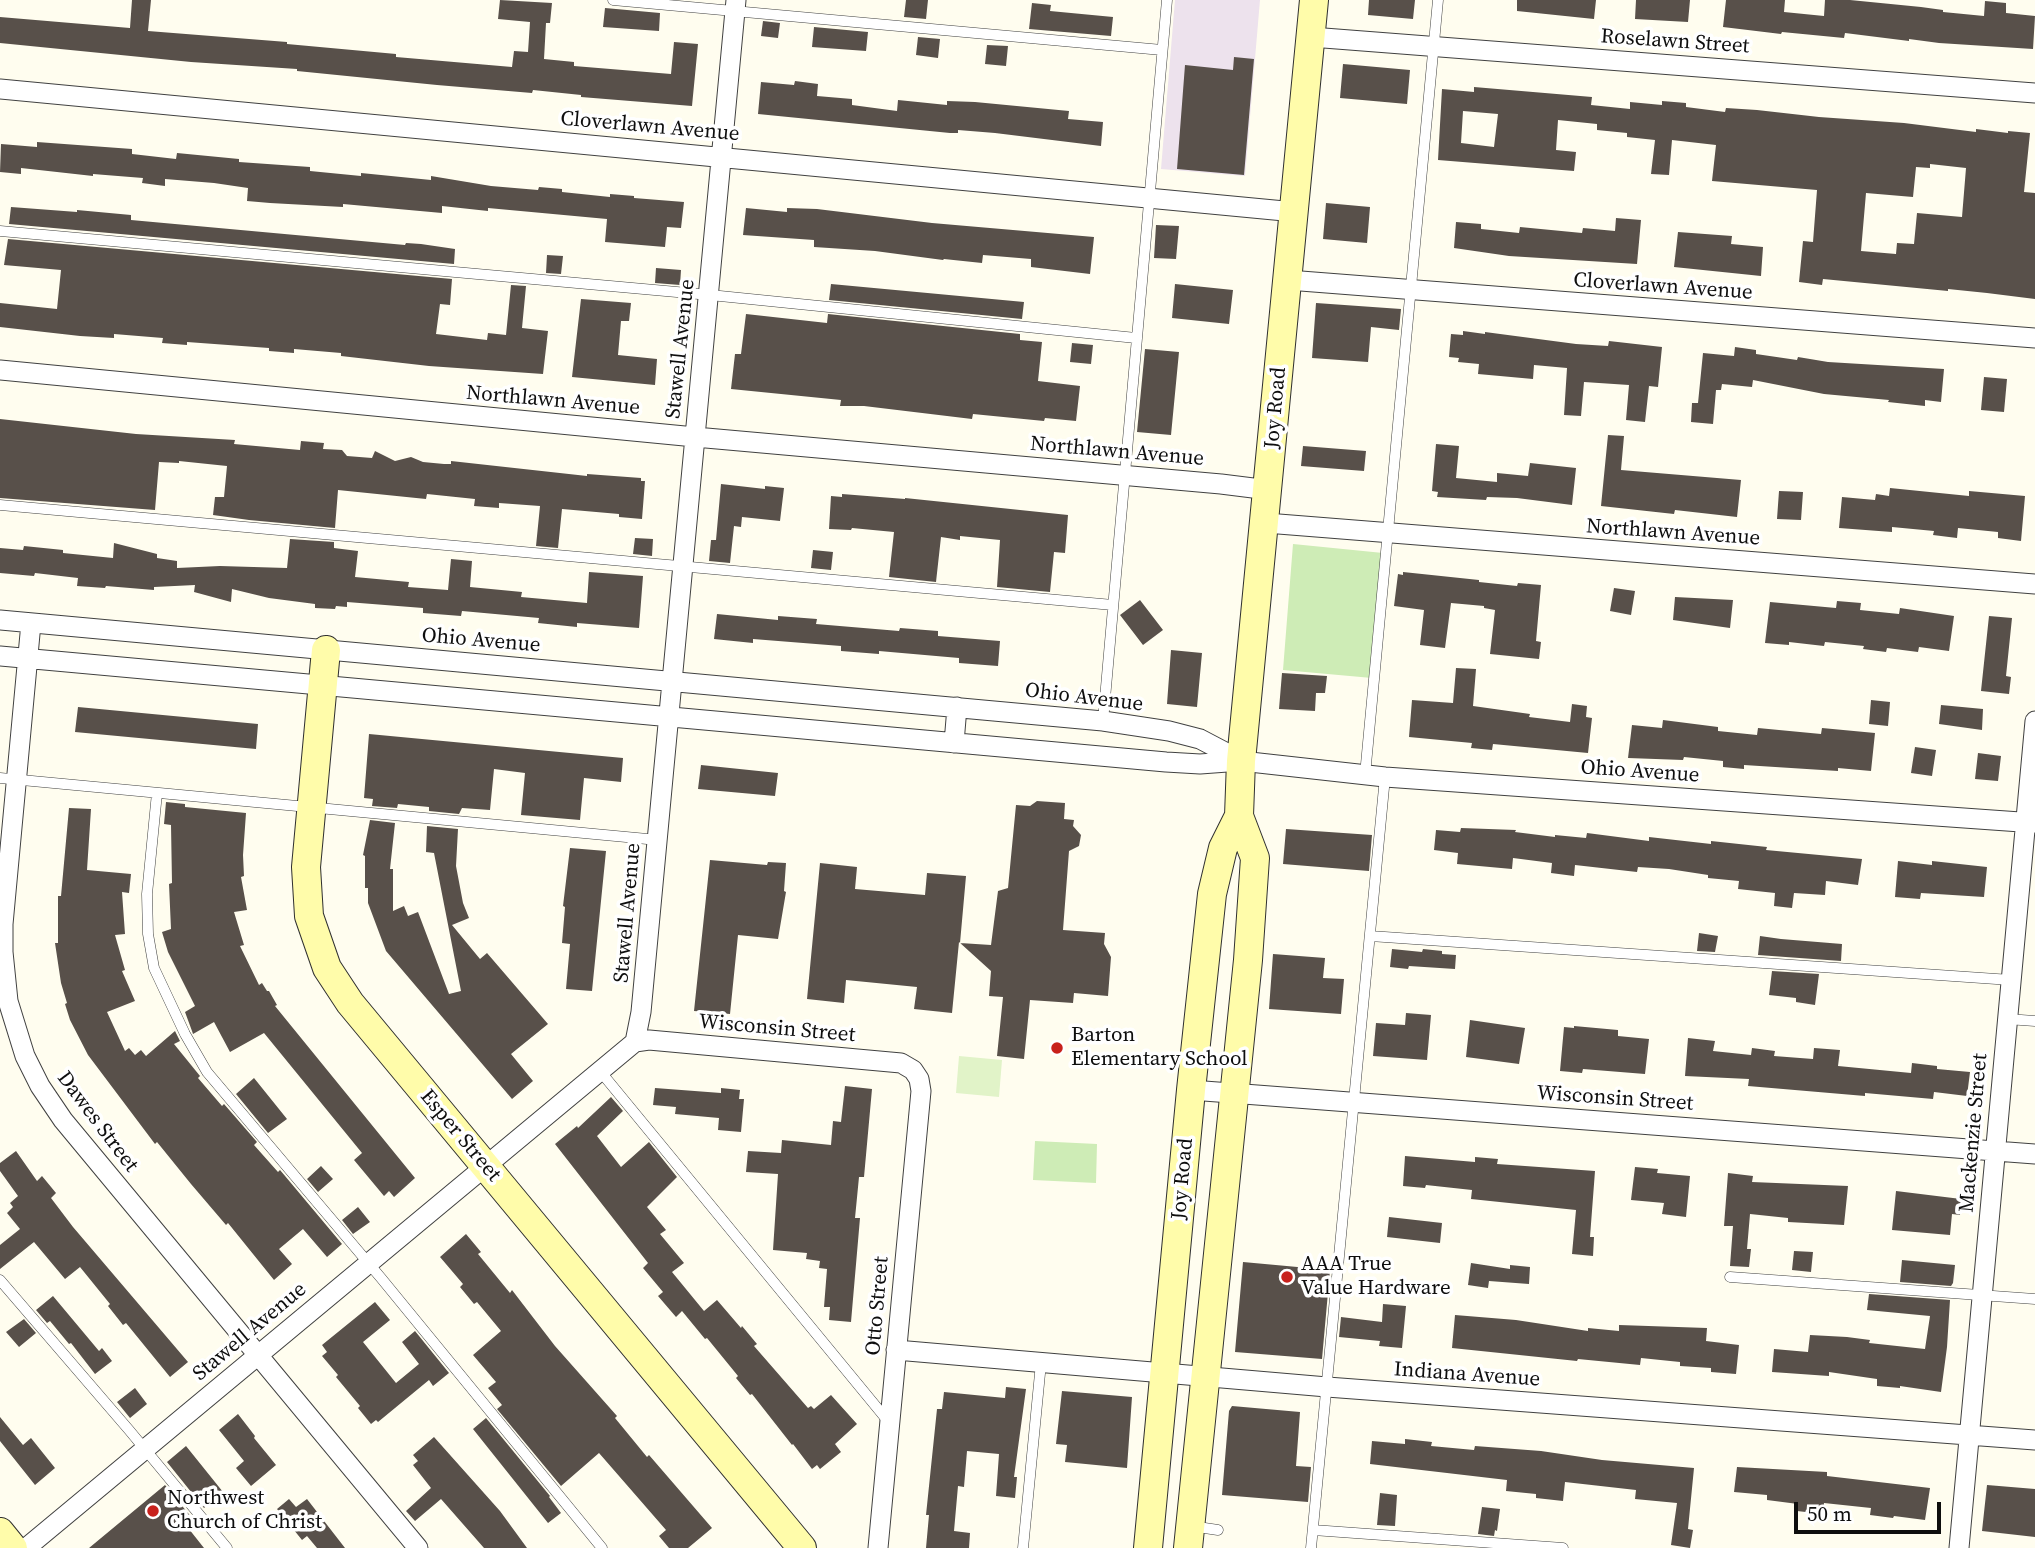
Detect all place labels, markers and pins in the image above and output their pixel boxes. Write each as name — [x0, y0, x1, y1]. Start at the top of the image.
place label: Barton Elementary School — [1071, 1023, 1248, 1073]
marker: Barton Elementary School — [1049, 1040, 1065, 1056]
place label: AAA True Value Hardware — [1301, 1252, 1451, 1302]
marker: AAA True Value Hardware — [1279, 1269, 1295, 1285]
place label: Northwest Church of Christ — [167, 1486, 322, 1536]
marker: Northwest Church of Christ — [145, 1503, 161, 1519]

